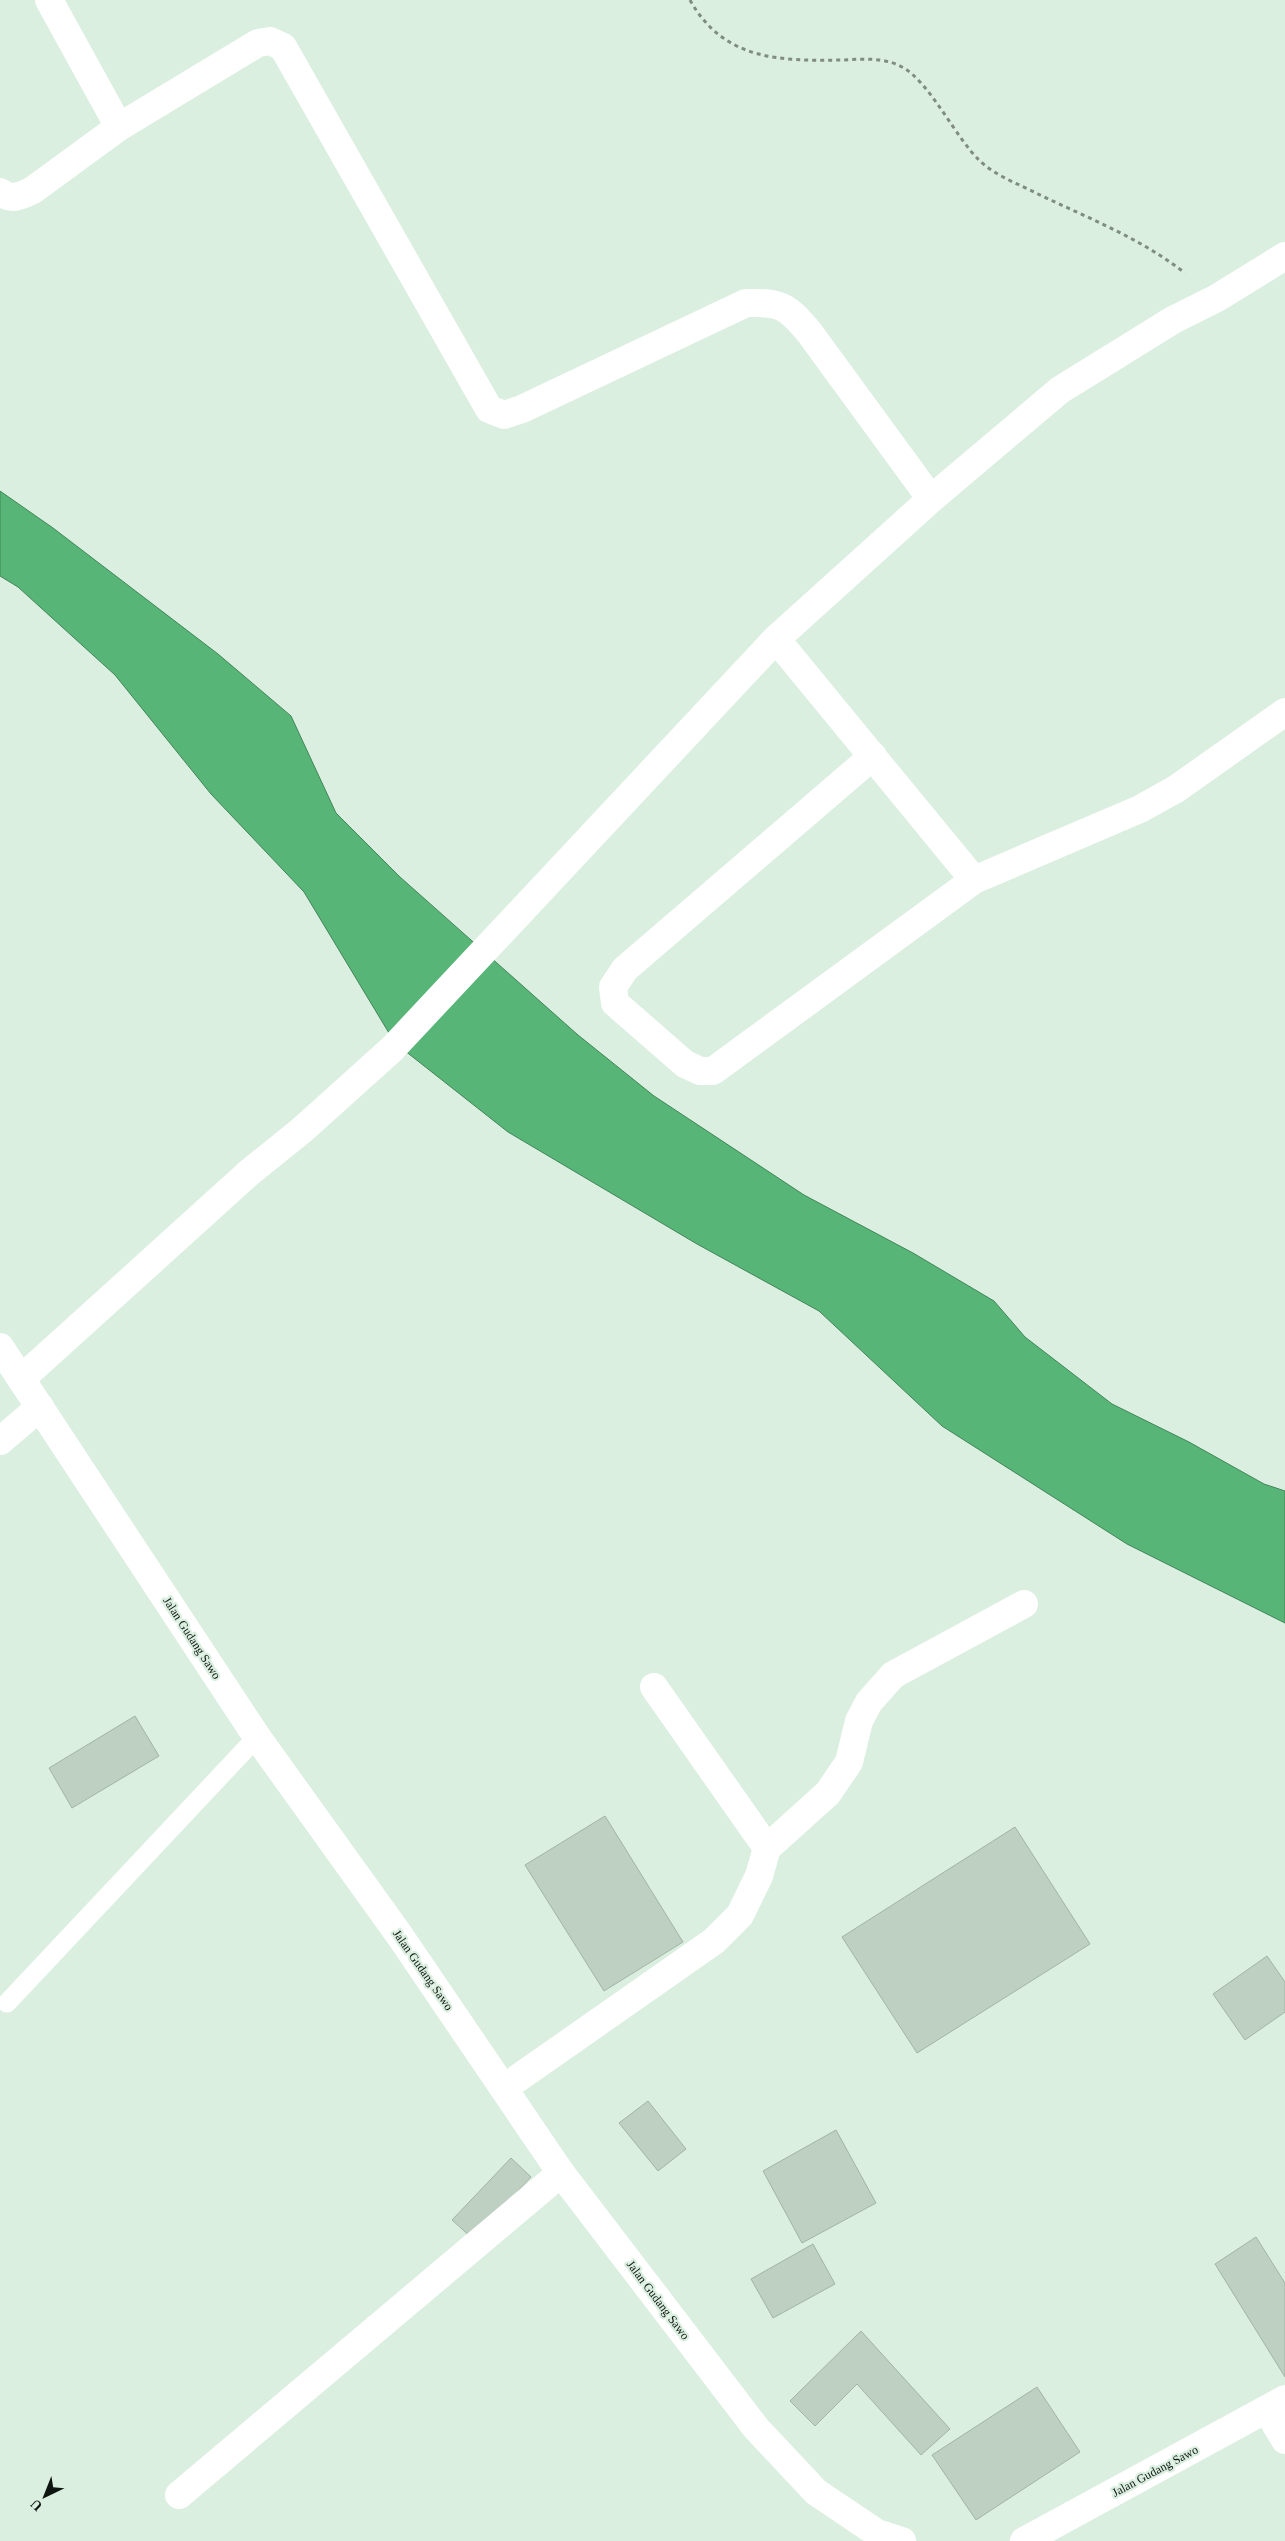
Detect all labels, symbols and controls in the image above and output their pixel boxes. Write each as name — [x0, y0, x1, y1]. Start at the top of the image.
street label: Jalan Gudang Sawo — [160, 1594, 224, 1682]
street label: Jalan Gudang Sawo — [390, 1927, 456, 2013]
street label: Jalan Gudang Sawo — [624, 2258, 692, 2342]
street label: Jalan Gudang Sawo — [1110, 2442, 1200, 2500]
north arrow — [20, 2471, 70, 2521]
text: U — [28, 2496, 45, 2514]

